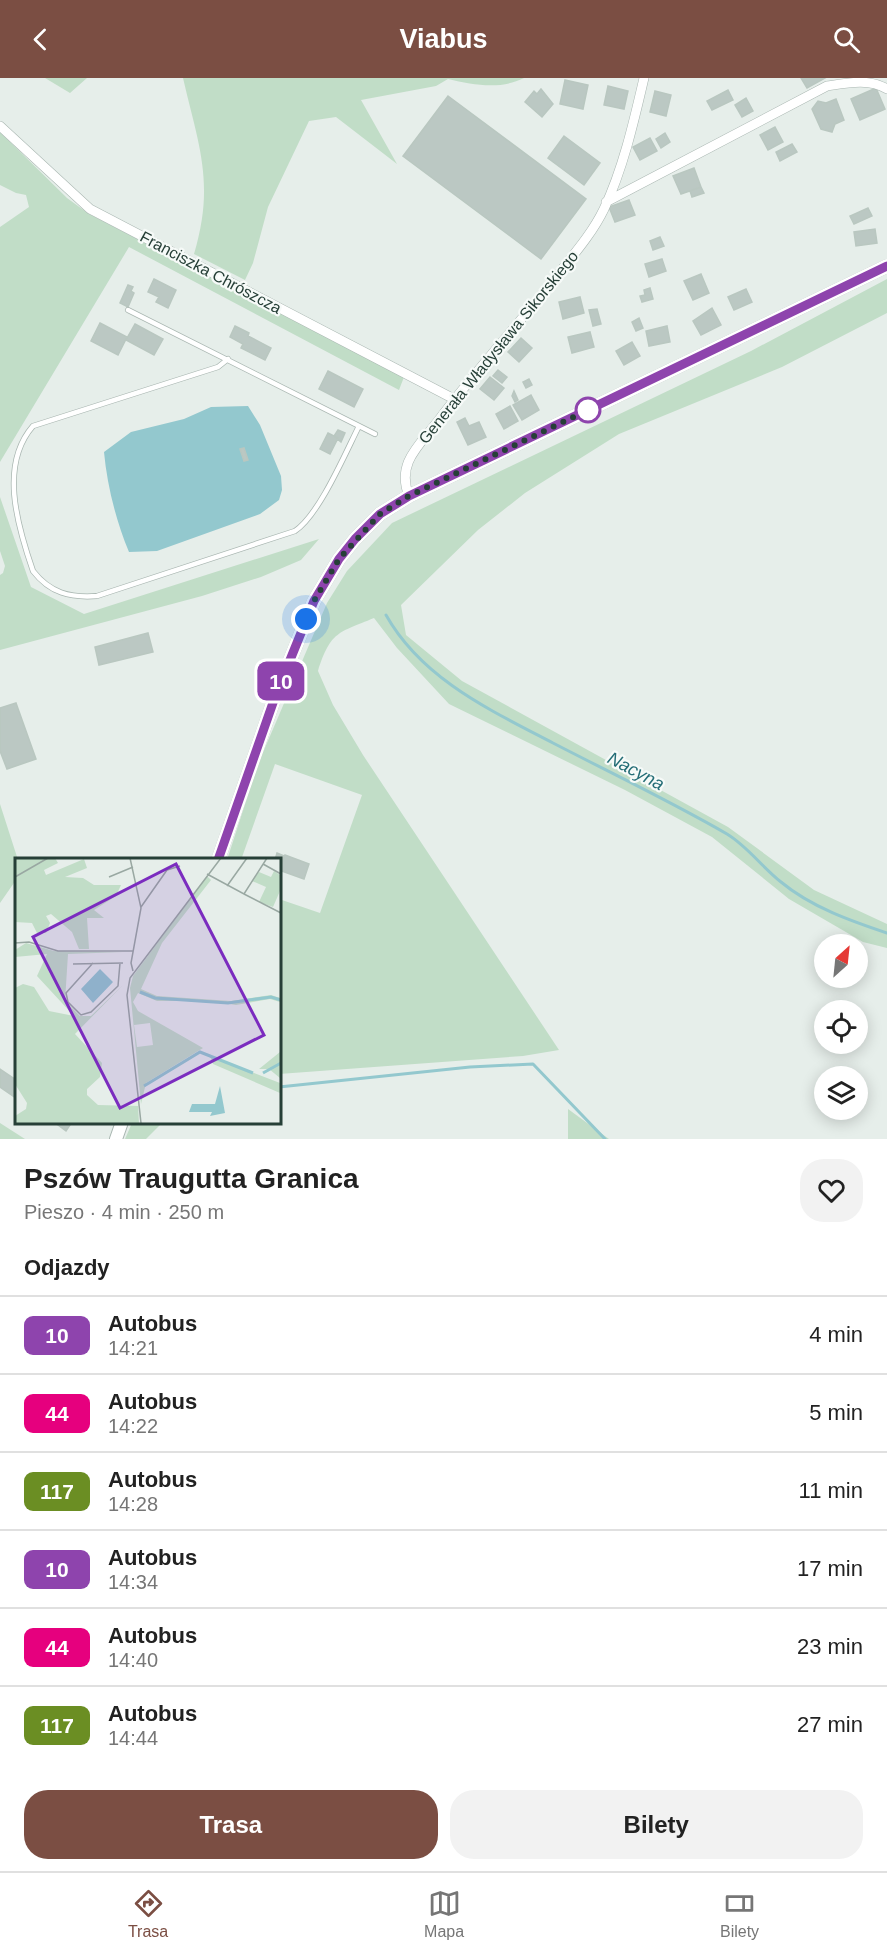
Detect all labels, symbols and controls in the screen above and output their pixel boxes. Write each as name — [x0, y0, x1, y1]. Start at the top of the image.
icon: back — [24, 23, 57, 56]
icon: search — [830, 23, 863, 56]
text: Viabus — [399, 24, 488, 54]
street label: Franciszka Chrószcza — [137, 228, 284, 317]
street label: Generała Władysława Sikorskiego — [415, 248, 581, 447]
unlabelled marker — [575, 397, 601, 423]
your location — [291, 604, 321, 634]
line badge: 10 — [254, 662, 308, 700]
text: 10 — [269, 670, 293, 693]
water label: Nacyna — [604, 748, 668, 794]
inset map — [15, 858, 280, 1124]
north arrow — [814, 934, 868, 988]
map controls — [814, 934, 868, 1120]
button: locate — [814, 1000, 868, 1054]
button: layers — [814, 1066, 868, 1120]
button: heart — [800, 1159, 863, 1222]
text: Pszów Traugutta Granica — [24, 1163, 359, 1194]
text: Pieszo · 4 min · 250 m — [24, 1201, 224, 1223]
text: Odjazdy — [24, 1255, 110, 1280]
text: Autobus — [108, 1311, 197, 1336]
text: 4 min — [809, 1322, 863, 1347]
text: 10 — [45, 1324, 69, 1347]
text: 14:21 — [108, 1337, 158, 1359]
text: Autobus — [108, 1389, 197, 1414]
text: 5 min — [809, 1400, 863, 1425]
text: 44 — [45, 1402, 69, 1425]
text: 14:22 — [108, 1415, 158, 1437]
text: Autobus — [108, 1467, 197, 1492]
text: 11 min — [799, 1478, 863, 1503]
text: 117 — [40, 1480, 74, 1503]
text: 14:28 — [108, 1493, 158, 1515]
text: Autobus — [108, 1545, 197, 1570]
text: 17 min — [797, 1556, 863, 1581]
text: 10 — [45, 1558, 69, 1581]
text: 14:34 — [108, 1571, 158, 1593]
text: Autobus — [108, 1623, 197, 1648]
text: 23 min — [797, 1634, 863, 1659]
text: 44 — [45, 1636, 69, 1659]
text: 14:40 — [108, 1649, 158, 1671]
text: Autobus — [108, 1701, 197, 1726]
text: 27 min — [797, 1712, 863, 1737]
text: 117 — [40, 1714, 74, 1737]
text: 14:44 — [108, 1727, 158, 1749]
button: Trasa — [24, 1790, 438, 1859]
button: Bilety — [450, 1790, 863, 1859]
tab: Trasa — [128, 1887, 168, 1941]
tab: Mapa — [424, 1887, 464, 1941]
tab: Bilety — [720, 1887, 759, 1941]

